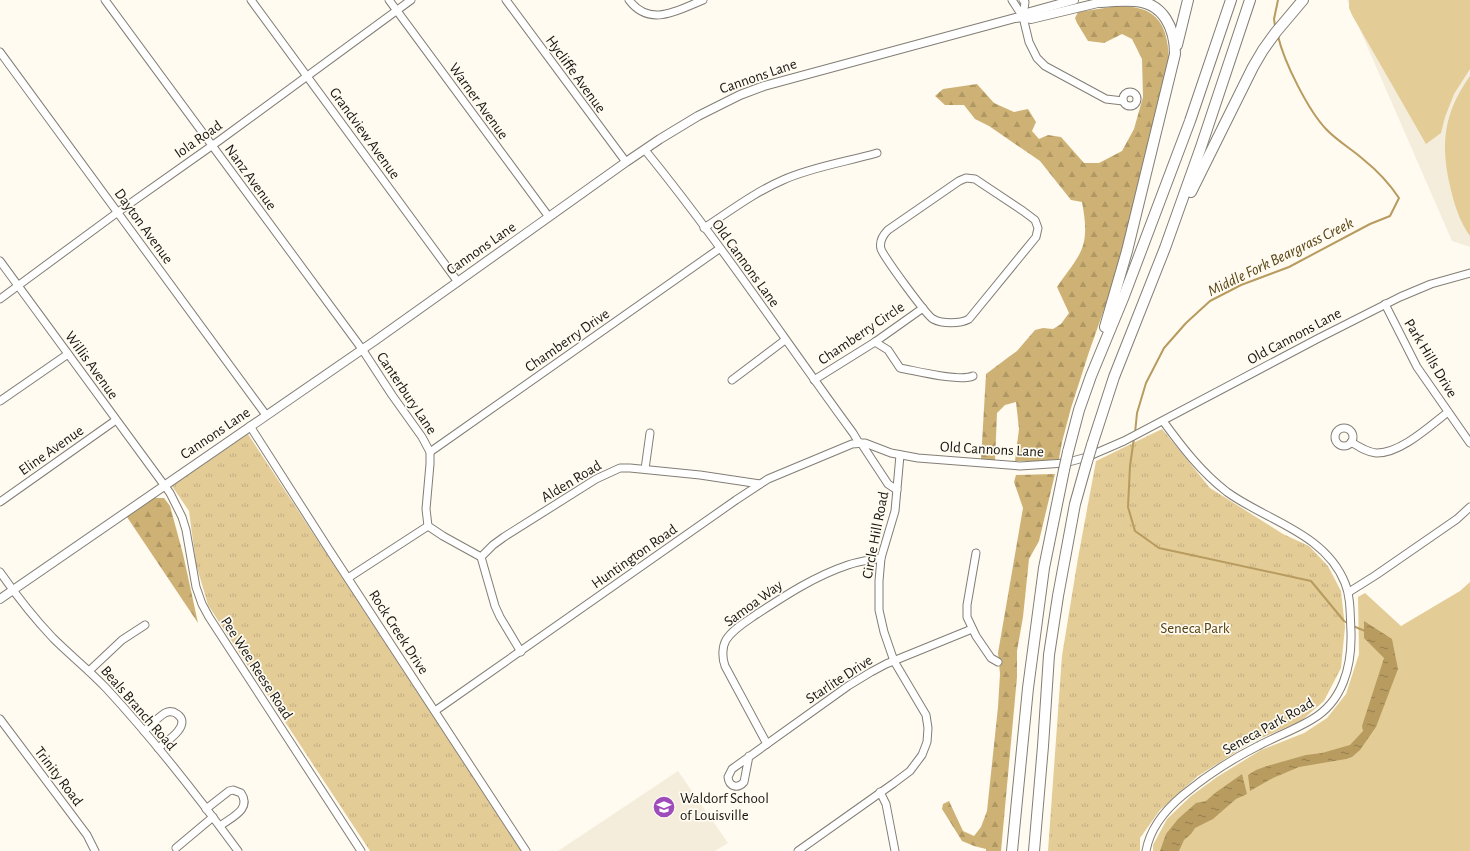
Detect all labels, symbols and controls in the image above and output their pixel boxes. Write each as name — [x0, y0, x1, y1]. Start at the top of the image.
street label: Hycliffe Avenue — [543, 33, 608, 116]
street label: Cannons Lane — [718, 56, 799, 97]
street label: Warner Avenue — [446, 61, 511, 142]
street label: Grandview Avenue — [327, 85, 403, 182]
street label: Iola Road — [172, 118, 225, 161]
street label: Nanz Avenue — [222, 142, 279, 213]
street label: Dayton Avenue — [111, 186, 176, 267]
water label: Middle Fork Beargrass Creek — [1205, 215, 1356, 299]
street label: Old Cannons Lane — [709, 217, 782, 310]
street label: Cannons Lane — [444, 219, 519, 278]
street label: Chamberry Circle — [815, 299, 907, 368]
street label: Old Cannons Lane — [1245, 305, 1344, 367]
street label: Chamberry Drive — [522, 306, 612, 375]
street label: Park Hills Drive — [1401, 316, 1460, 400]
street label: Willis Avenue — [62, 329, 121, 402]
street label: Canterbury Lane — [374, 350, 440, 437]
street label: Cannons Lane — [178, 405, 253, 462]
street label: Eline Avenue — [16, 423, 87, 478]
street label: Old Cannons Lane — [940, 439, 1044, 460]
street label: Alden Road — [539, 458, 604, 505]
street label: Circle Hill Road — [860, 490, 891, 580]
street label: Huntington Road — [589, 521, 680, 591]
street label: Samoa Way — [721, 577, 786, 629]
street label: Rock Creek Drive — [366, 588, 431, 677]
street label: Pee Wee Reese Road — [218, 614, 295, 722]
park label: Seneca Park — [1160, 621, 1230, 636]
street label: Starlite Drive — [803, 652, 875, 706]
street label: Beals Branch Road — [98, 663, 179, 754]
street label: Seneca Park Road — [1220, 695, 1316, 758]
street label: Trinity Road — [32, 744, 86, 809]
place label: Waldorf School of Louisville — [680, 791, 769, 823]
school or university icon: Waldorf School of Louisville — [651, 794, 677, 820]

